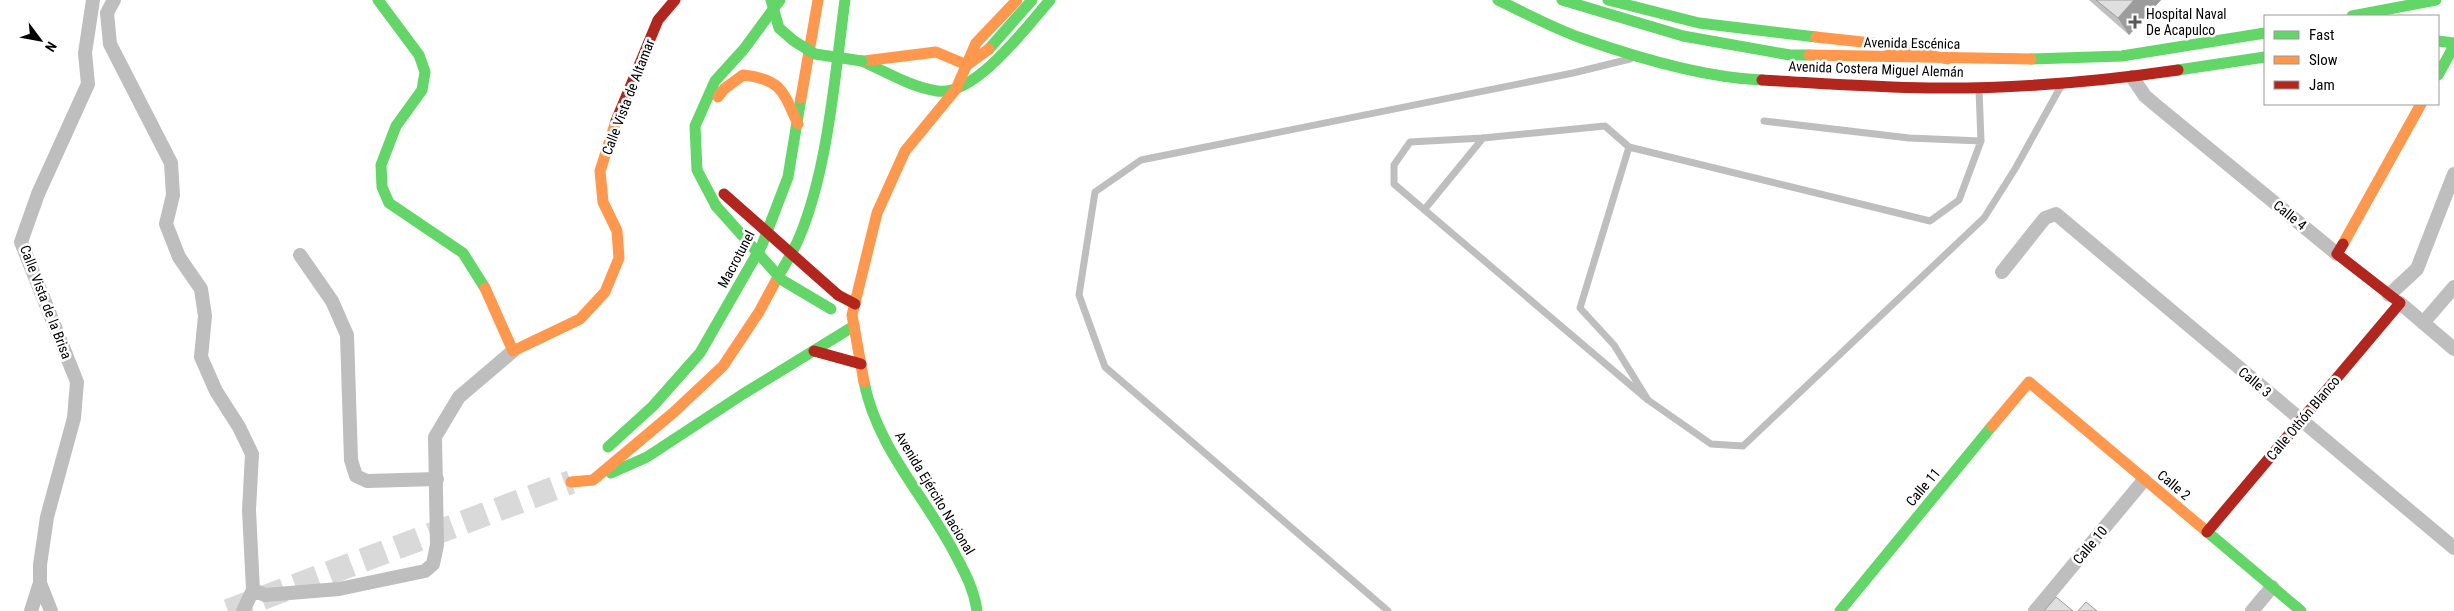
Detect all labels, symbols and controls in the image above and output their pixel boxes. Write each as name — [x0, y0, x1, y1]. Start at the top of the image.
place label: Hospital Naval De Acapulco — [2146, 6, 2227, 38]
north arrow — [15, 15, 65, 65]
marker: Hospital Naval De Acapulco — [2128, 15, 2142, 29]
legend — [2264, 15, 2439, 105]
text: Fast — [2309, 26, 2334, 44]
street label: Avenida Escénica — [1864, 34, 1960, 52]
street label: Calle Vista de Altamar — [599, 37, 657, 157]
text: N — [42, 39, 60, 55]
text: Slow — [2309, 51, 2338, 69]
street label: Avenida Costera Miguel Alemán — [1788, 58, 1964, 80]
text: Jam — [2309, 76, 2335, 94]
street label: Calle 4 — [2270, 197, 2310, 233]
street label: Macrotunel — [714, 228, 758, 290]
street label: Calle Vista de la Brisa — [17, 243, 75, 361]
street label: Calle 3 — [2235, 364, 2275, 400]
street label: Calle Othón Blanco — [2263, 373, 2343, 463]
street label: Avenida Ejército Nacional — [892, 429, 978, 557]
street label: Calle 11 — [1903, 465, 1943, 509]
street label: Calle 2 — [2154, 467, 2194, 503]
street label: Calle 10 — [2070, 523, 2111, 567]

